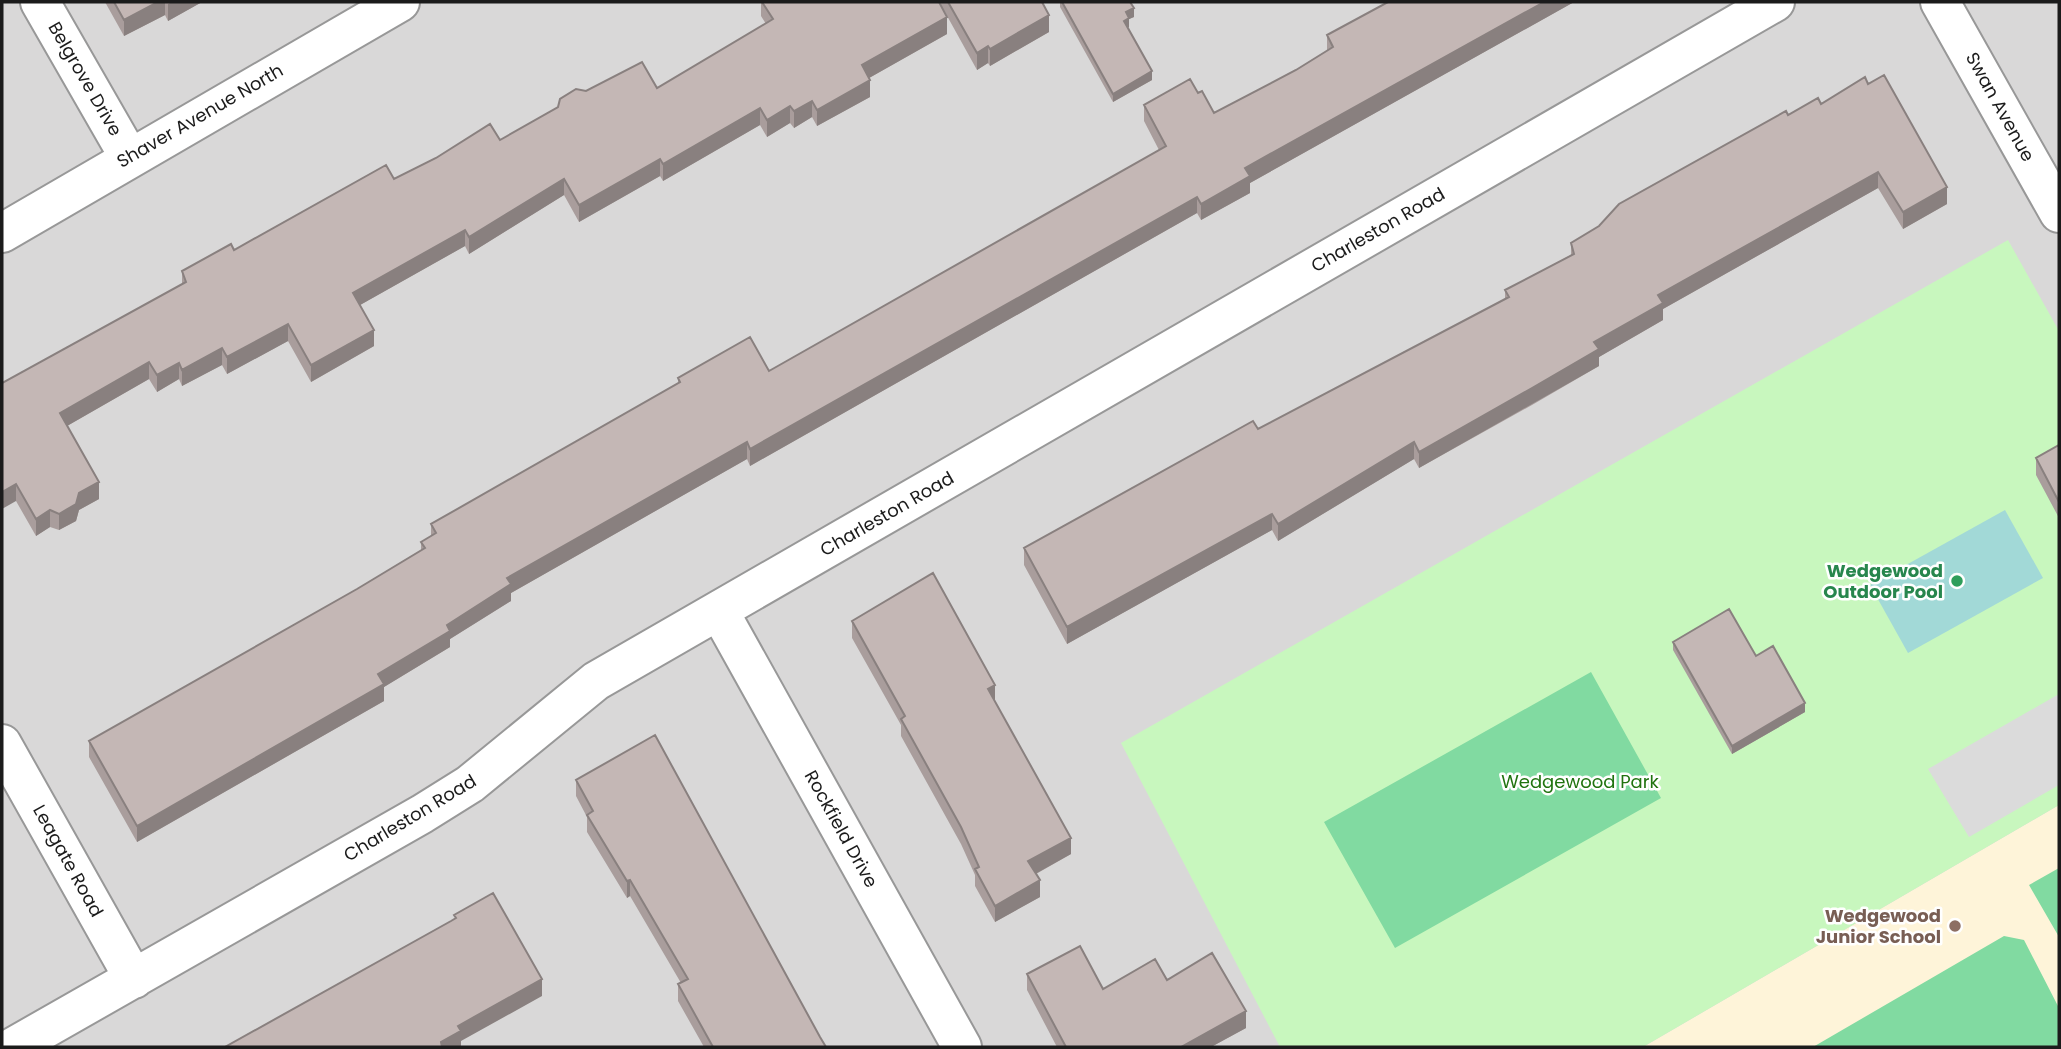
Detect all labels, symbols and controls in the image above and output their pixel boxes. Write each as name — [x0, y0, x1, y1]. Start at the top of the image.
street label: Belgrove Drive — [43, 17, 128, 141]
street label: Swan Avenue — [1960, 48, 2041, 166]
street label: Shaver Avenue North — [112, 58, 288, 173]
street label: Charleston Road — [1306, 181, 1449, 278]
street label: Charleston Road — [815, 465, 958, 562]
place label: Wedgewood Outdoor Pool — [1823, 558, 1943, 604]
marker: Wedgewood Outdoor Pool — [1949, 573, 1965, 589]
street label: Rockfield Drive — [799, 766, 884, 892]
street label: Charleston Road — [339, 768, 481, 867]
park label: Wedgewood Park — [1501, 769, 1660, 794]
street label: Leagate Road — [27, 800, 110, 921]
place label: Wedgewood Junior School — [1816, 903, 1941, 949]
marker: Wedgewood Junior School — [1947, 918, 1963, 934]

